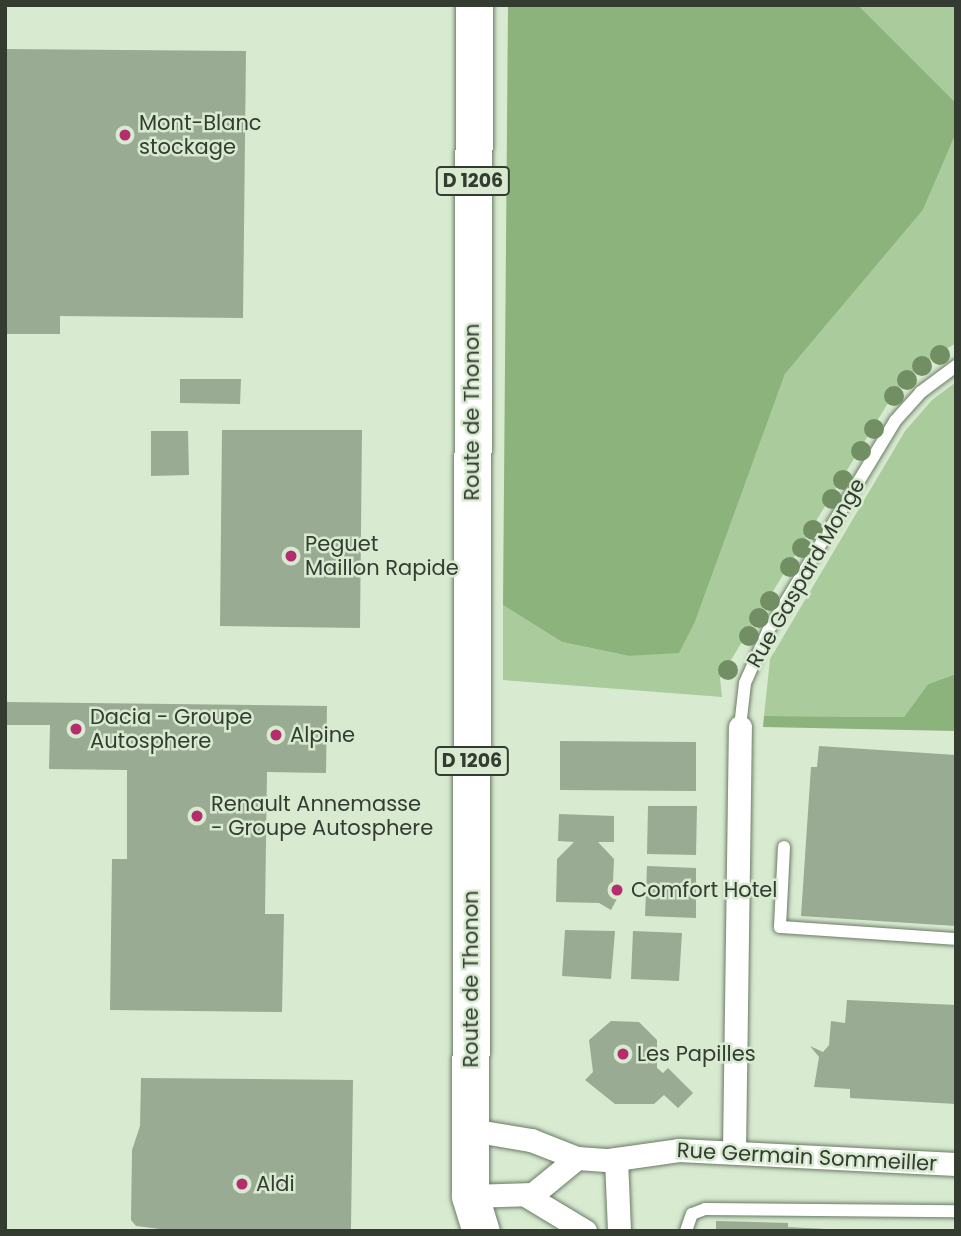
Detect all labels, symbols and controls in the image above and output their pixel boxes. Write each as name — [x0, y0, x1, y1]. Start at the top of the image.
place label: Mont-Blanc stockage — [139, 110, 262, 160]
marker: Mont-Blanc stockage — [117, 127, 133, 143]
road number: D 1206 — [434, 166, 512, 196]
street label: Route de Thonon — [459, 323, 485, 501]
street label: Rue Gaspard Monge — [741, 474, 871, 672]
place label: Peguet Maillon Rapide — [305, 531, 459, 581]
marker: Peguet Maillon Rapide — [283, 548, 299, 564]
place label: Dacia - Groupe Autosphere — [90, 704, 252, 754]
marker: Dacia - Groupe Autosphere — [68, 721, 84, 737]
place label: Alpine — [290, 722, 355, 748]
marker: Alpine — [268, 727, 284, 743]
road number: D 1206 — [434, 746, 510, 776]
place label: Renault Annemasse - Groupe Autosphere — [211, 791, 433, 841]
marker: Renault Annemasse - Groupe Autosphere — [189, 808, 205, 824]
place label: Comfort Hotel — [631, 877, 778, 903]
marker: Comfort Hotel — [609, 882, 625, 898]
street label: Route de Thonon — [458, 890, 484, 1068]
place label: Les Papilles — [637, 1041, 756, 1067]
marker: Les Papilles — [615, 1046, 631, 1062]
street label: Rue Germain Sommeiller — [676, 1138, 938, 1176]
place label: Aldi — [256, 1171, 295, 1197]
marker: Aldi — [234, 1176, 250, 1192]

